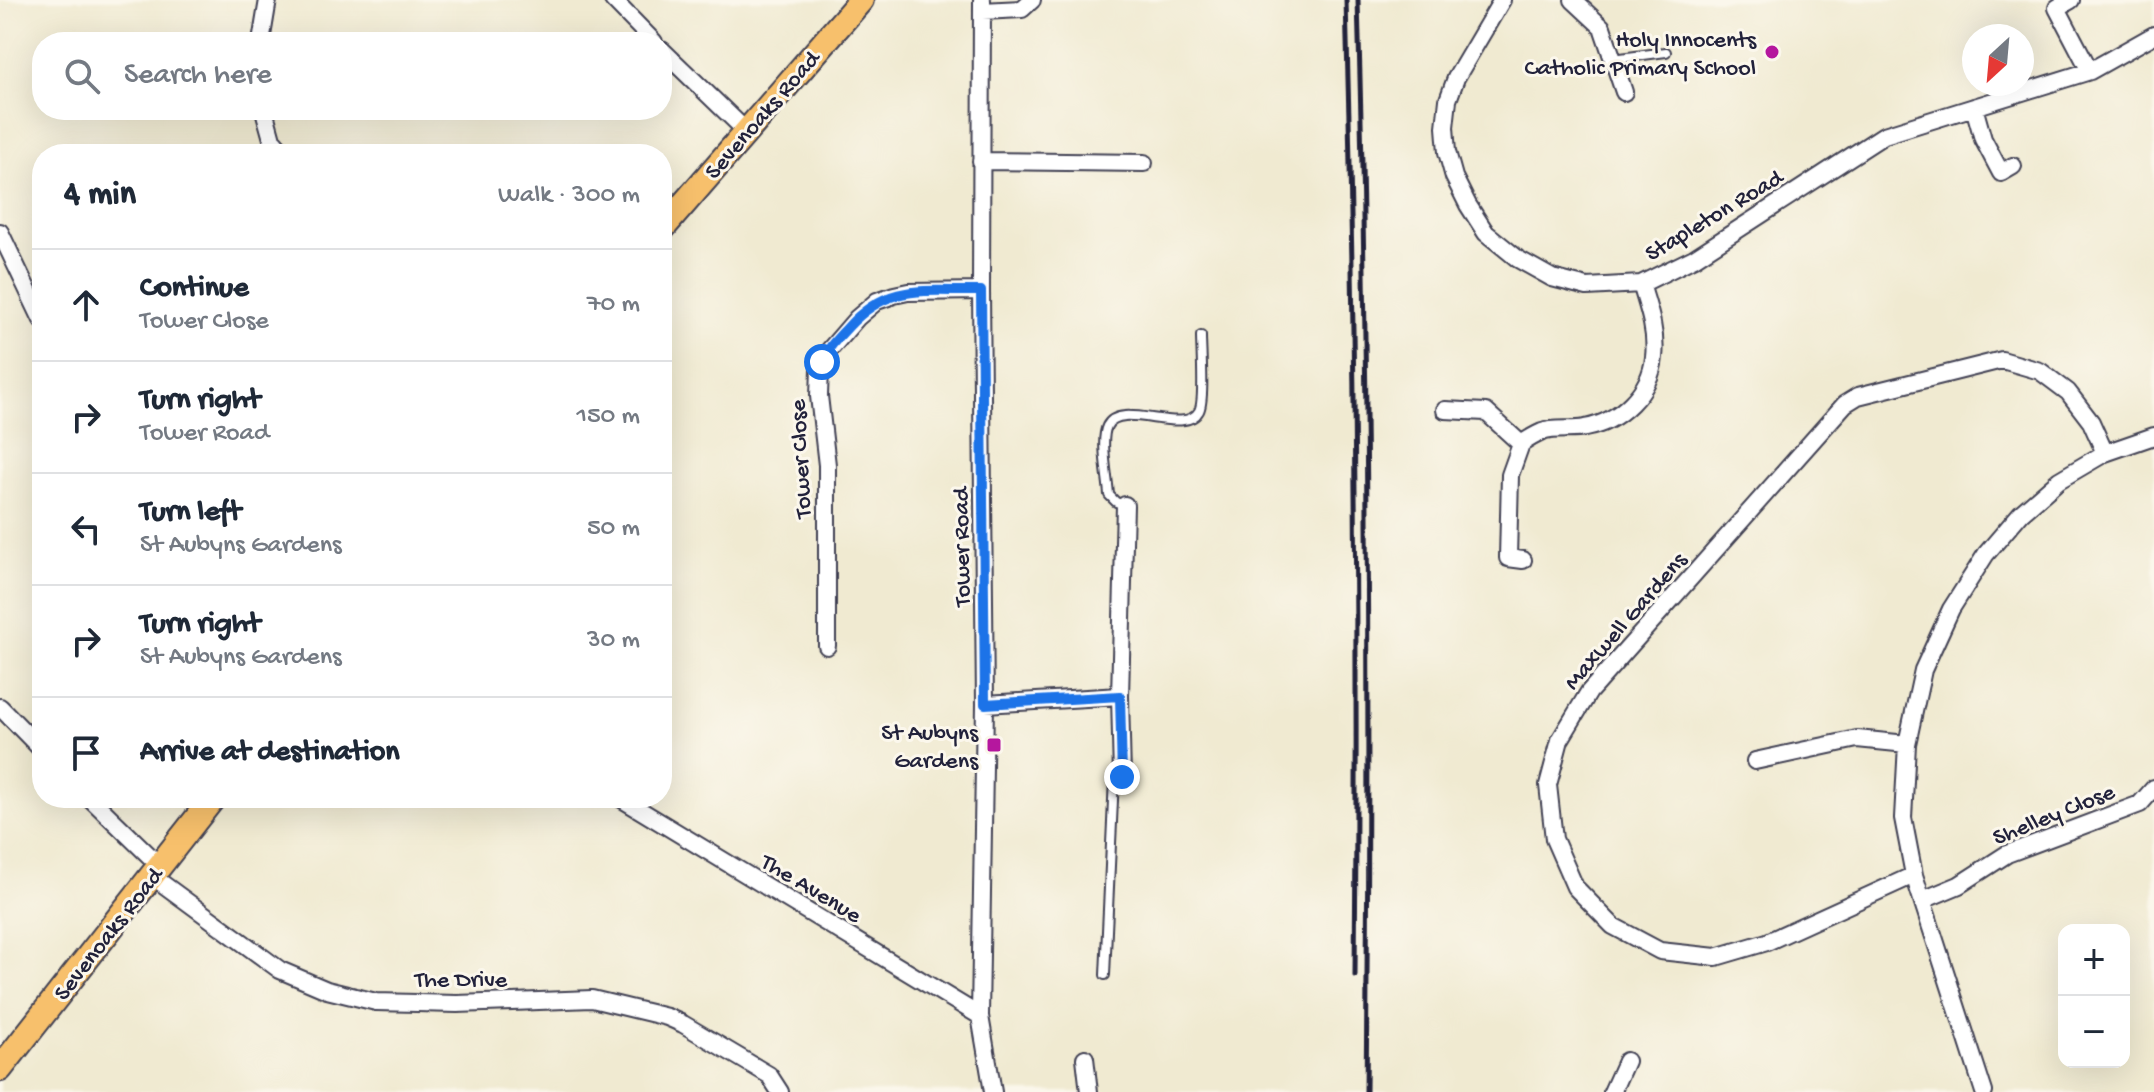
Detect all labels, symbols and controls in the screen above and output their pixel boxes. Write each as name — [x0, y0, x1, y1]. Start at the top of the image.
north arrow — [1962, 24, 2034, 96]
place label: Holy Innocents Catholic Primary School — [1525, 27, 1757, 84]
search box — [32, 32, 672, 120]
marker: Holy Innocents Catholic Primary School — [1763, 43, 1781, 61]
street label: Sevenoaks Road — [700, 44, 829, 187]
icon: search — [60, 54, 104, 98]
text: Search here — [124, 59, 272, 94]
street label: Stapleton Road — [1641, 164, 1791, 269]
text: 4 min — [64, 176, 136, 216]
text: Walk · 300 m — [498, 181, 640, 212]
text: Continue — [140, 272, 249, 307]
icon: ahead — [64, 283, 108, 327]
text: 70 m — [587, 290, 640, 321]
text: Tower Close — [140, 307, 269, 338]
route start — [804, 344, 840, 380]
text: Turn right — [140, 384, 260, 419]
icon: right — [64, 395, 108, 439]
street label: Tower Close — [785, 398, 820, 521]
text: 150 m — [576, 402, 640, 433]
text: Tower Road — [140, 419, 269, 450]
street label: Tower Road — [948, 485, 979, 609]
text: Turn left — [140, 496, 241, 531]
icon: left — [64, 507, 108, 551]
text: 50 m — [587, 514, 640, 545]
text: St Aubyns Gardens — [140, 531, 342, 562]
street label: Maxwell Gardens — [1559, 546, 1695, 697]
text: Turn right — [140, 608, 260, 643]
icon: right — [64, 619, 108, 663]
text: 30 m — [587, 626, 640, 657]
text: St Aubyns Gardens — [140, 643, 342, 674]
place label: St Aubyns Gardens — [881, 720, 979, 777]
icon: arrive — [64, 731, 108, 775]
text: Arrive at destination — [140, 736, 400, 771]
marker: St Aubyns Gardens — [985, 736, 1003, 754]
route end — [1104, 759, 1140, 795]
street label: Shelley Close — [1989, 778, 2120, 854]
street label: The Avenue — [753, 848, 866, 932]
street label: Sevenoaks Road — [49, 861, 172, 1008]
map controls — [2058, 924, 2130, 1068]
button: + — [2058, 924, 2130, 996]
street label: The Drive — [413, 967, 508, 996]
button: − — [2058, 996, 2130, 1068]

